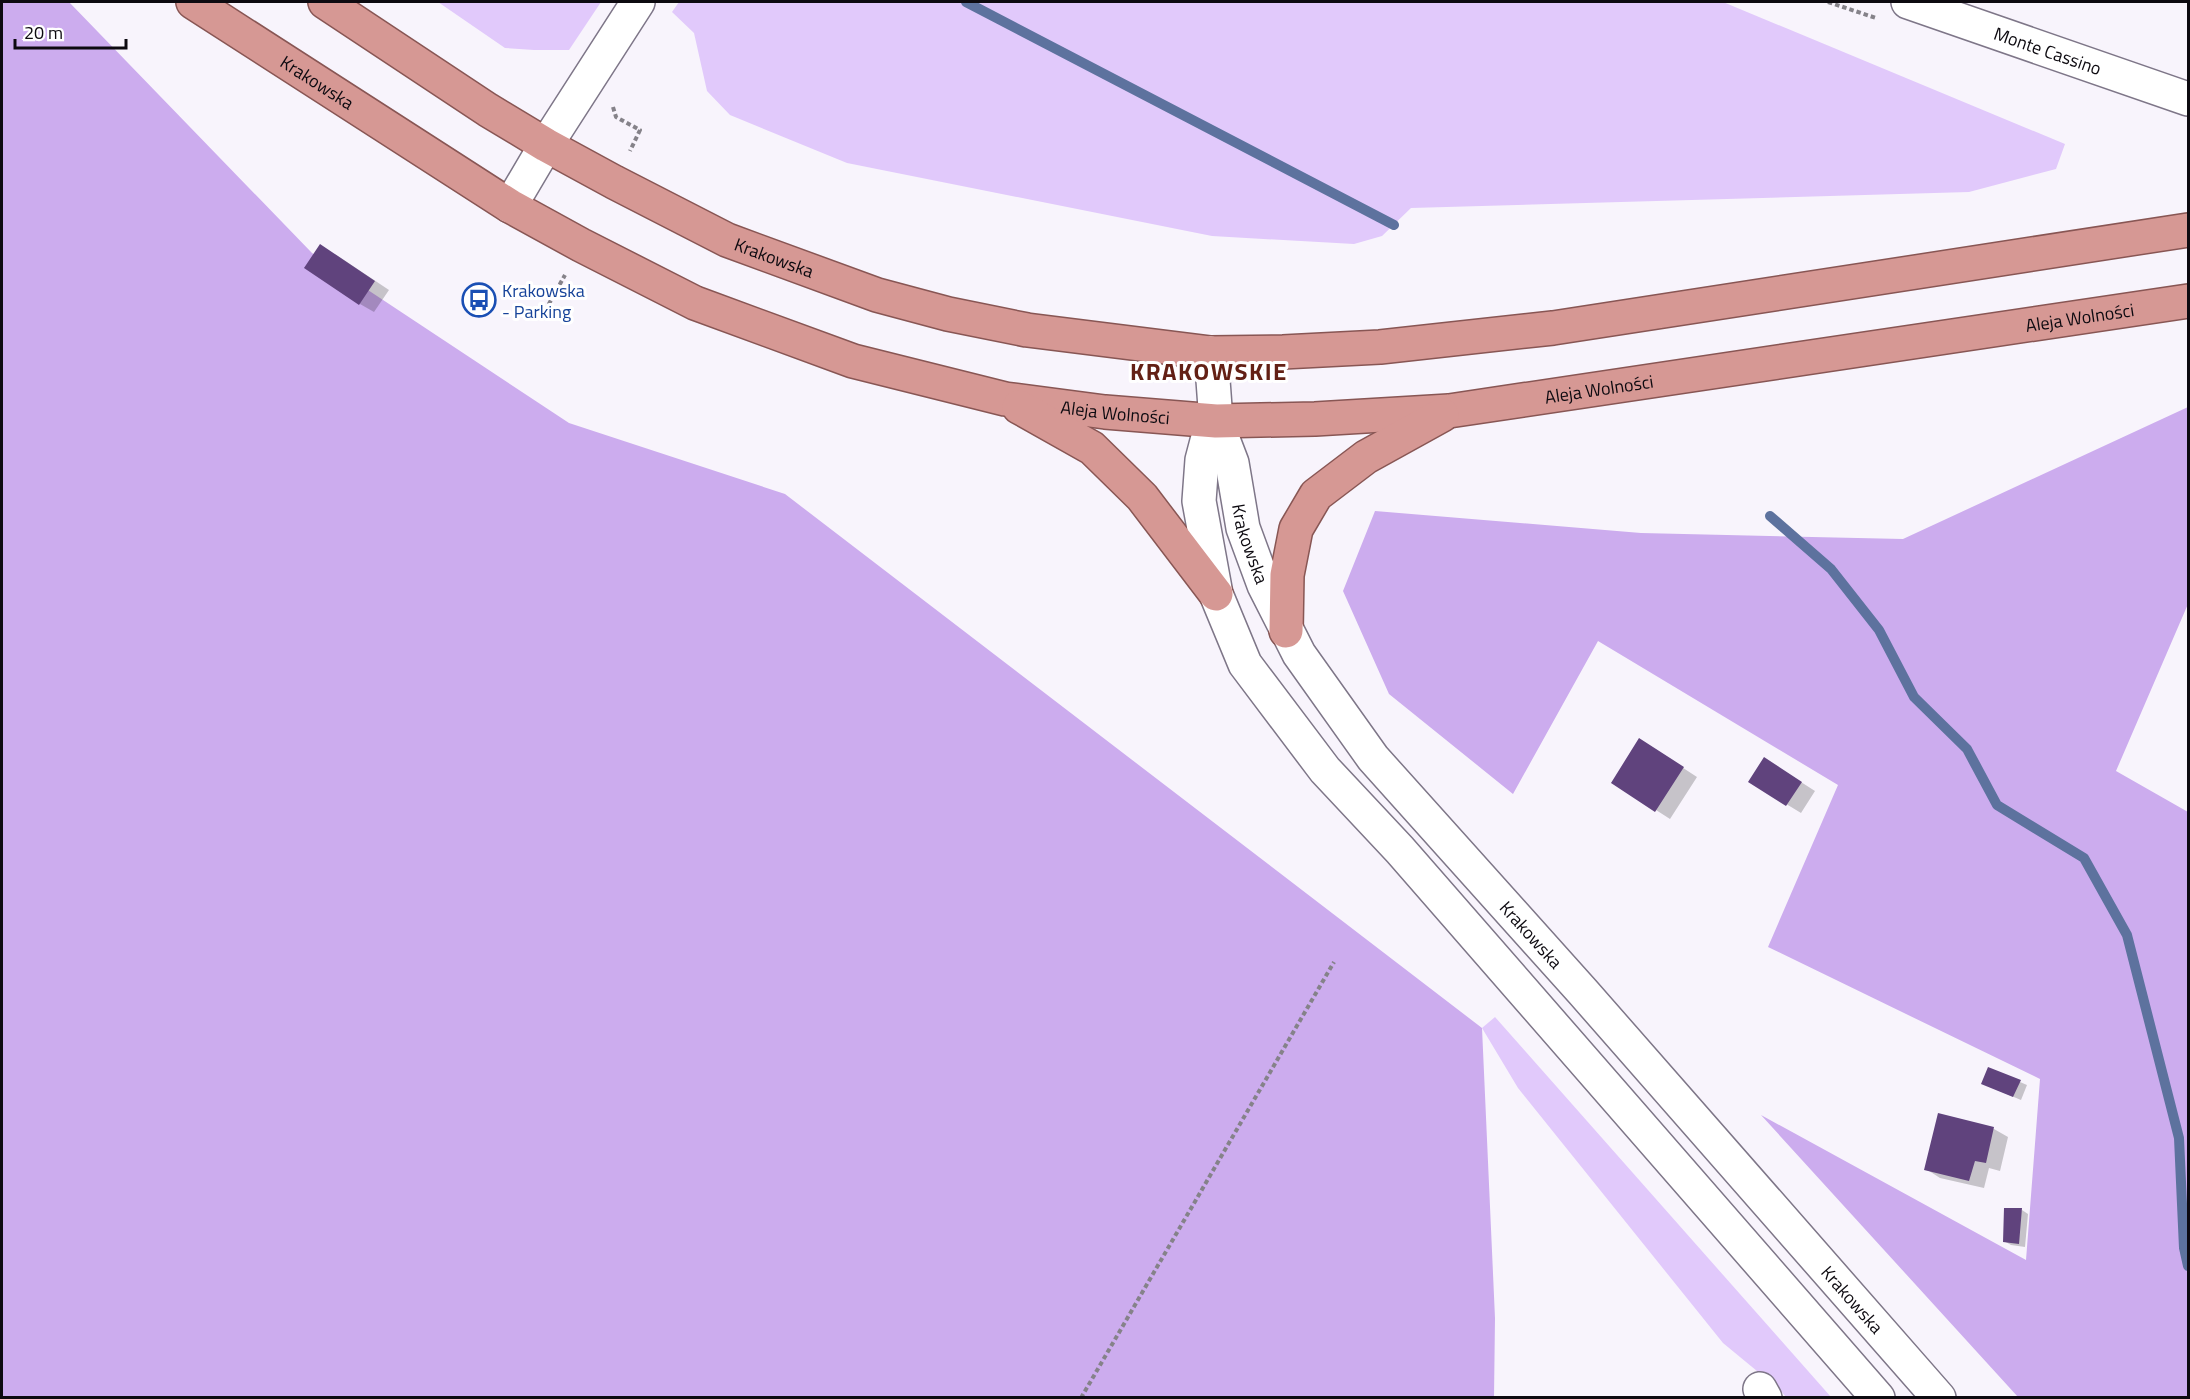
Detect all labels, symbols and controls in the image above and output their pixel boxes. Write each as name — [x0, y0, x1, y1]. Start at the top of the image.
scale bar — [15, 12, 126, 50]
text: 20 m — [24, 19, 63, 46]
street label: Monte Cassino — [1990, 19, 2105, 82]
street label: Krakowska — [275, 48, 360, 116]
street label: Krakowska — [731, 230, 818, 284]
place label: Krakowska - Parking — [502, 277, 585, 325]
bus stop icon: Krakowska - Parking — [461, 282, 497, 318]
street label: Aleja Wolności — [2024, 296, 2136, 339]
district label: KRAKOWSKIE — [1130, 353, 1288, 389]
street label: Aleja Wolności — [1543, 367, 1655, 410]
street label: Aleja Wolności — [1059, 393, 1171, 431]
street label: Krakowska — [1226, 502, 1276, 587]
street label: Krakowska — [1494, 895, 1569, 974]
street label: Krakowska — [1815, 1259, 1890, 1339]

